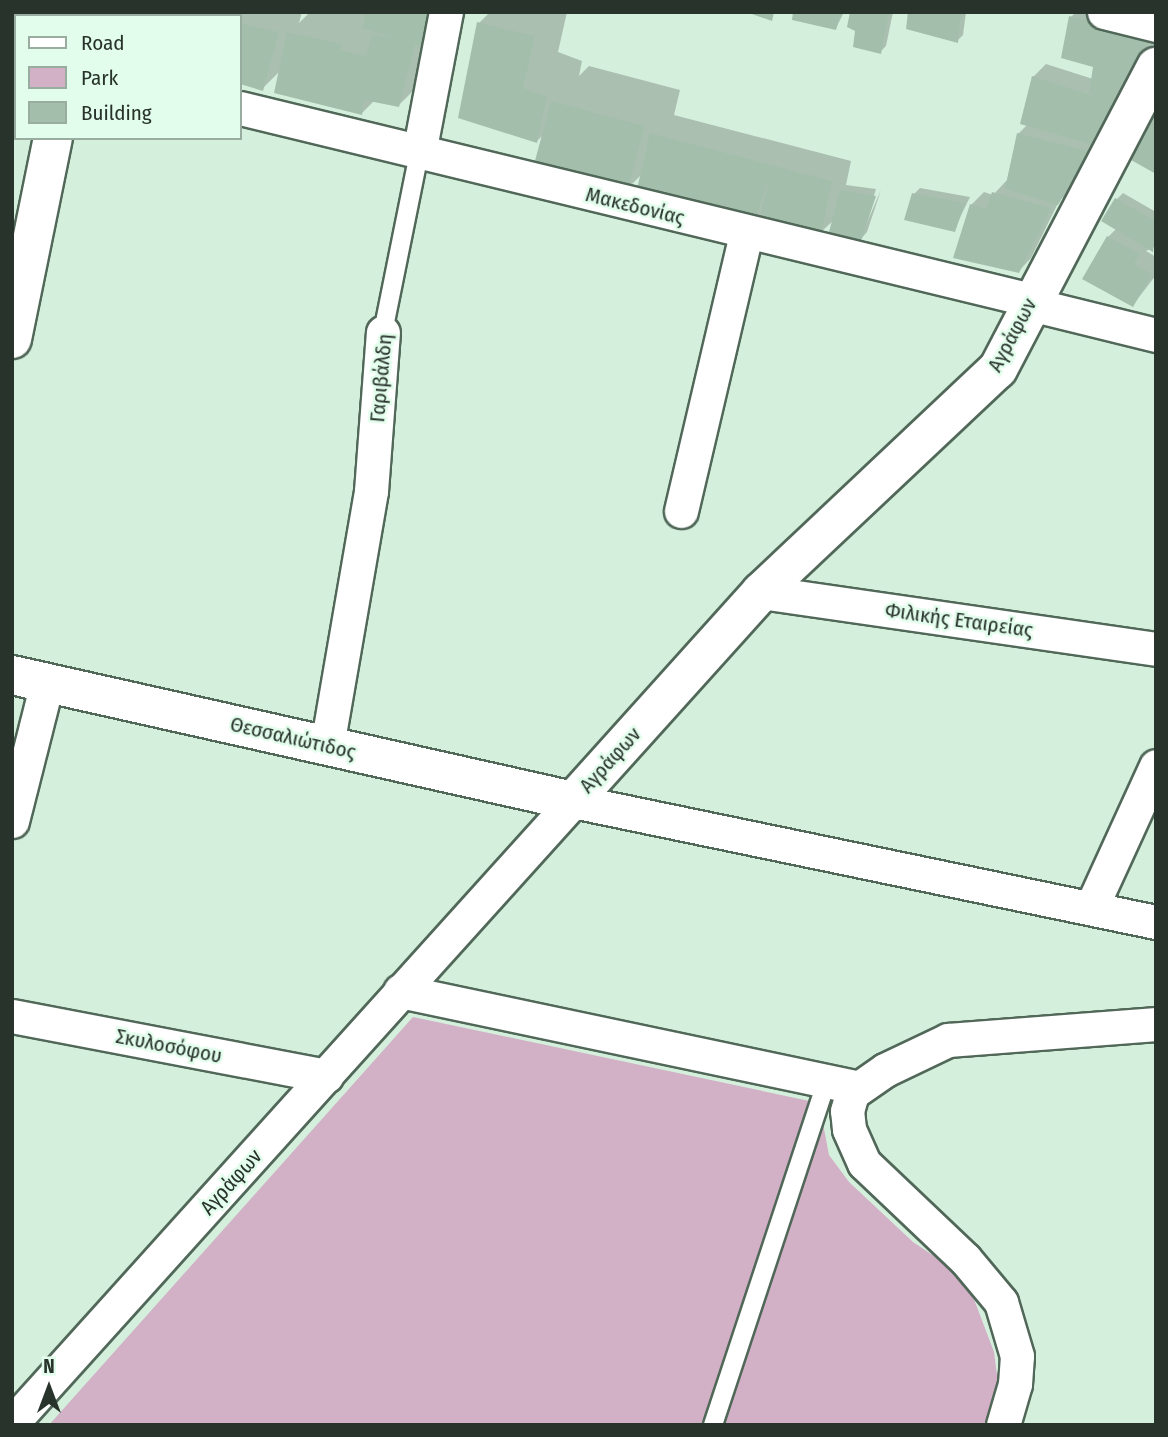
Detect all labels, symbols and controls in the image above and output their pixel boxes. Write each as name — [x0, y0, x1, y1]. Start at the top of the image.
legend — [14, 14, 242, 140]
text: Road — [81, 30, 125, 56]
text: Park — [81, 65, 118, 91]
text: Building — [81, 100, 152, 126]
street label: Μακεδονίας — [583, 182, 687, 230]
street label: Αγράφων — [982, 294, 1042, 376]
street label: Γαριβάλδη — [365, 333, 397, 423]
street label: Φιλικής Εταιρείας — [884, 597, 1034, 643]
street label: Θεσσαλιώτιδος — [228, 711, 358, 765]
street label: Αγράφων — [574, 722, 646, 798]
street label: Σκυλοσόφου — [114, 1023, 224, 1069]
street label: Αγράφων — [195, 1144, 267, 1220]
north arrow — [14, 1353, 84, 1423]
text: N — [43, 1355, 55, 1378]

